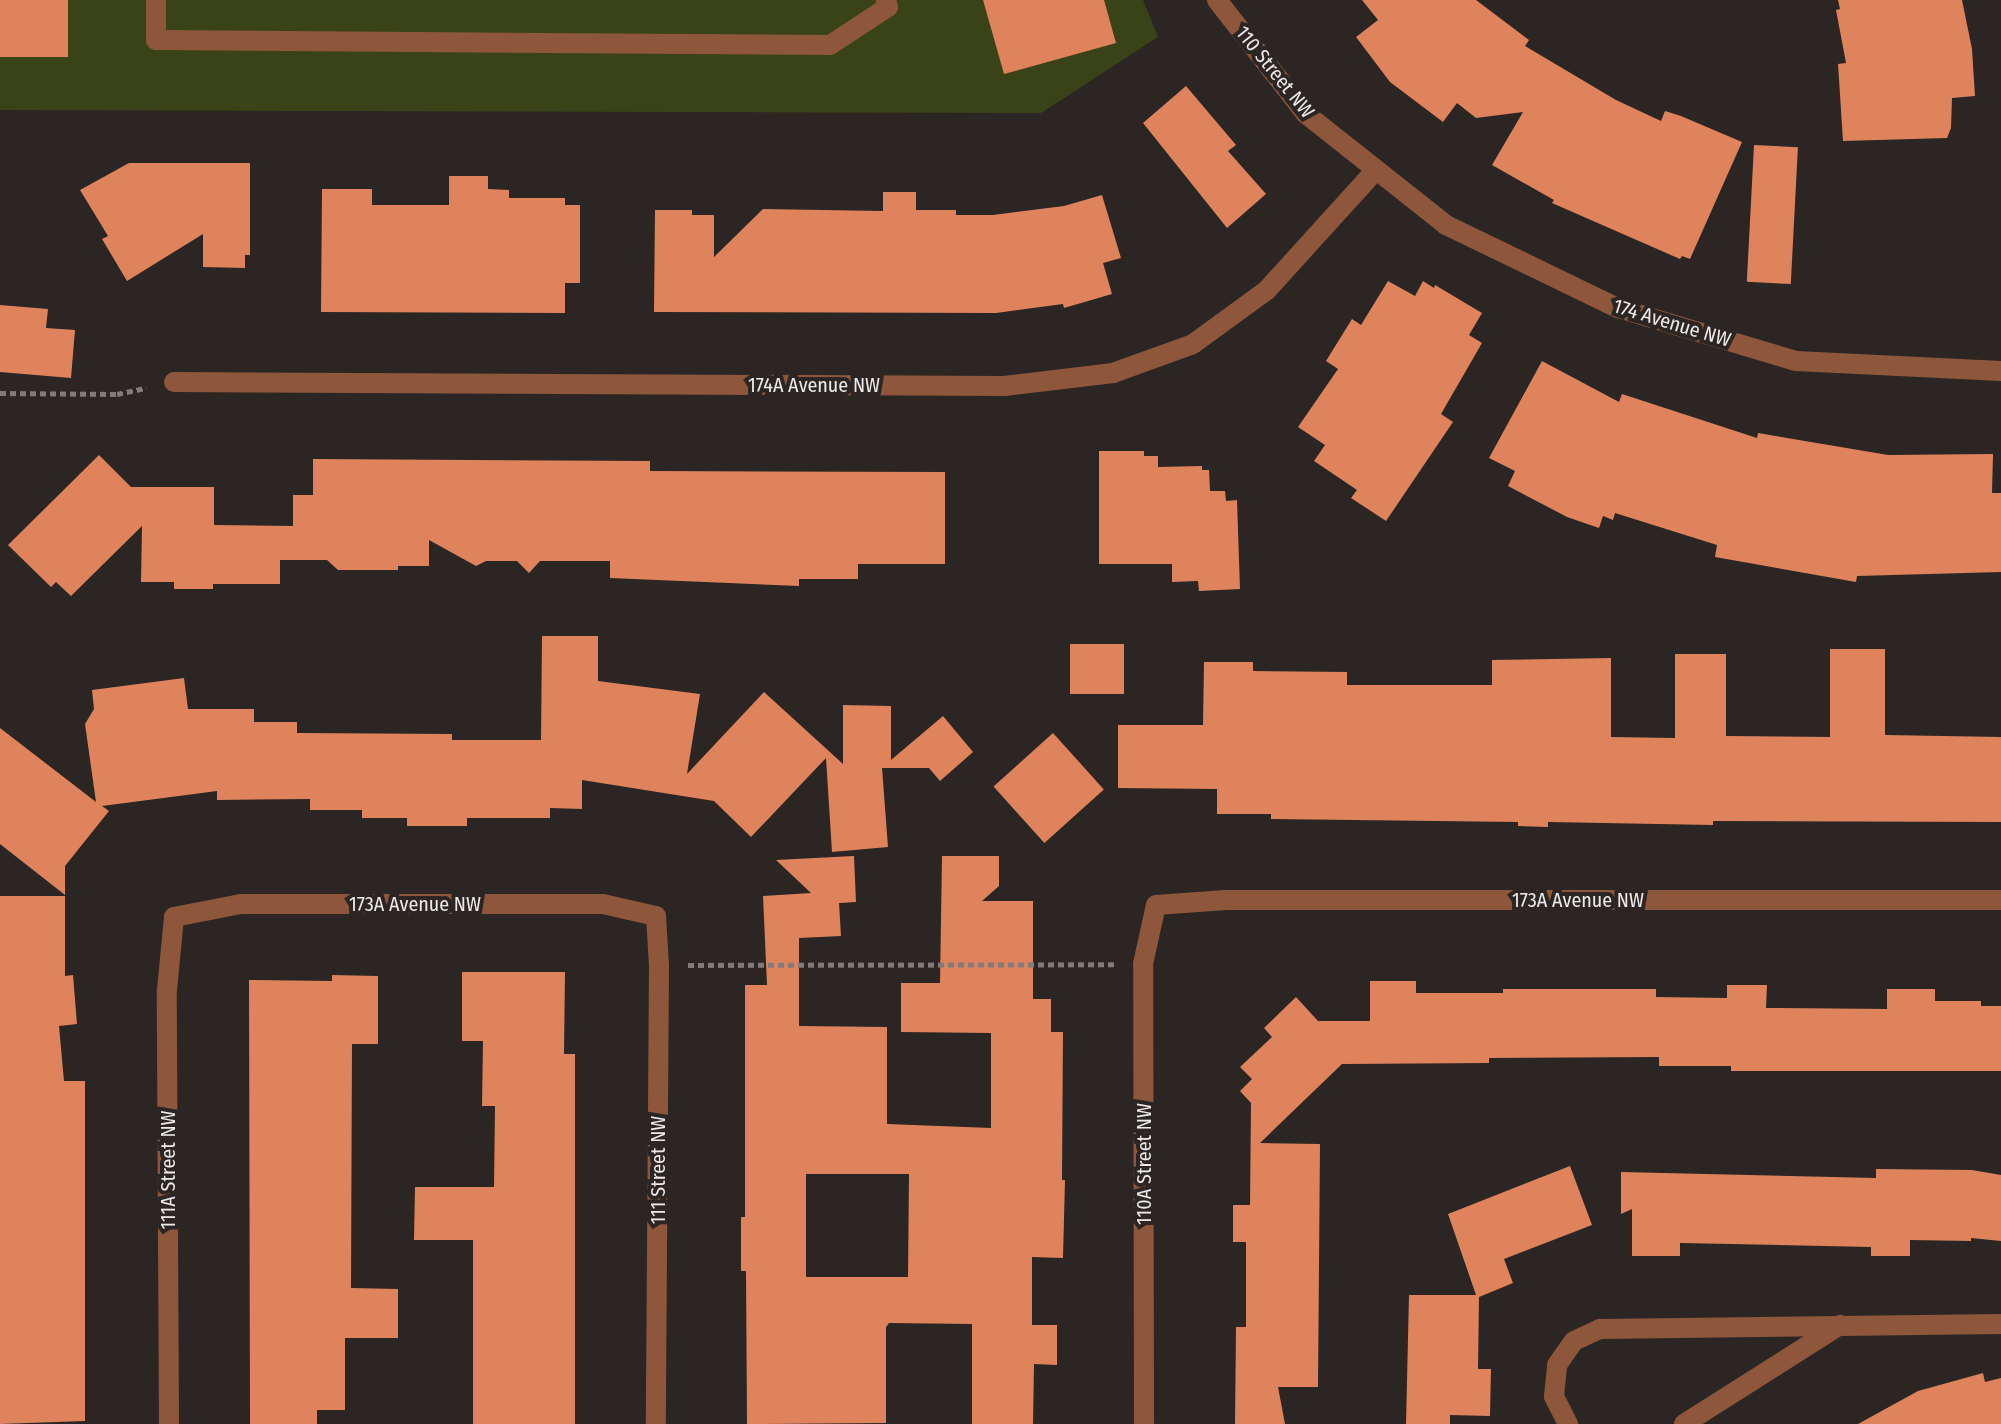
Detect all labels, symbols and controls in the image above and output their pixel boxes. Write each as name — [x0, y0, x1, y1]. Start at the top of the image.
street label: 110 Street NW — [1231, 21, 1319, 123]
street label: 174 Avenue NW — [1610, 294, 1734, 352]
street label: 174A Avenue NW — [748, 373, 880, 397]
street label: 173A Avenue NW — [1512, 888, 1644, 912]
street label: 173A Avenue NW — [349, 892, 481, 916]
street label: 110A Street NW — [1132, 1103, 1156, 1225]
street label: 111A Street NW — [156, 1110, 180, 1230]
street label: 111 Street NW — [646, 1116, 670, 1224]

